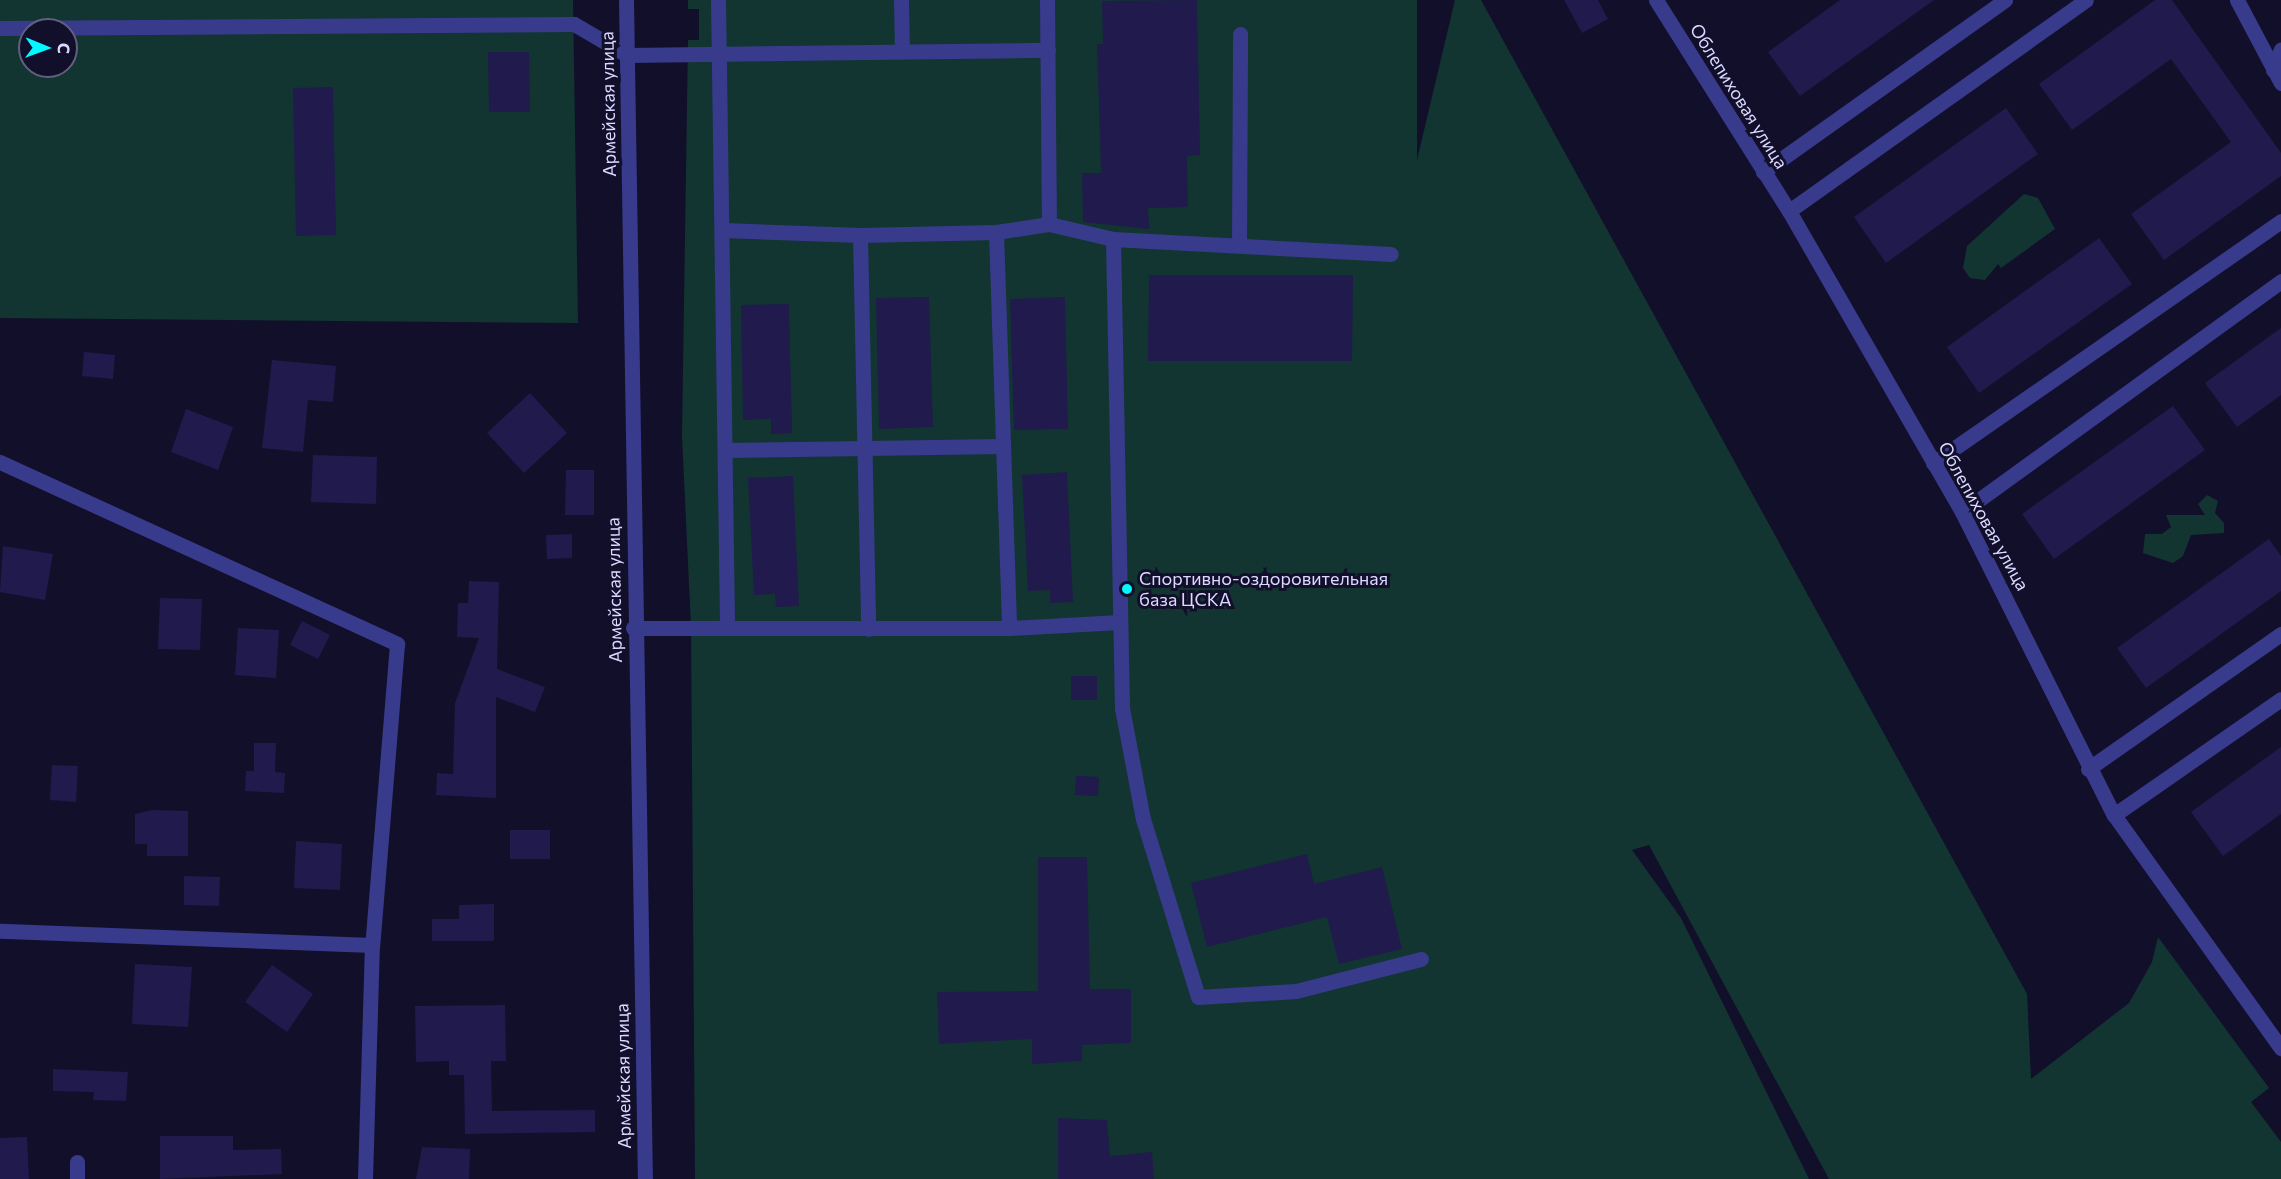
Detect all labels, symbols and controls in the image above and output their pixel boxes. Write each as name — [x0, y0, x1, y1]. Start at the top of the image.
north arrow — [18, 18, 78, 78]
street label: Облепиховая улица — [1686, 20, 1792, 172]
street label: Армейская улица — [596, 31, 620, 177]
text: С — [55, 43, 74, 54]
street label: Облепиховая улица — [1934, 438, 2034, 594]
street label: Армейская улица — [602, 517, 626, 663]
place label: Спортивно-оздоровительная база ЦСКА — [1139, 568, 1388, 610]
marker: Спортивно-оздоровительная база ЦСКА — [1120, 582, 1134, 596]
street label: Армейская улица — [611, 1003, 635, 1149]

